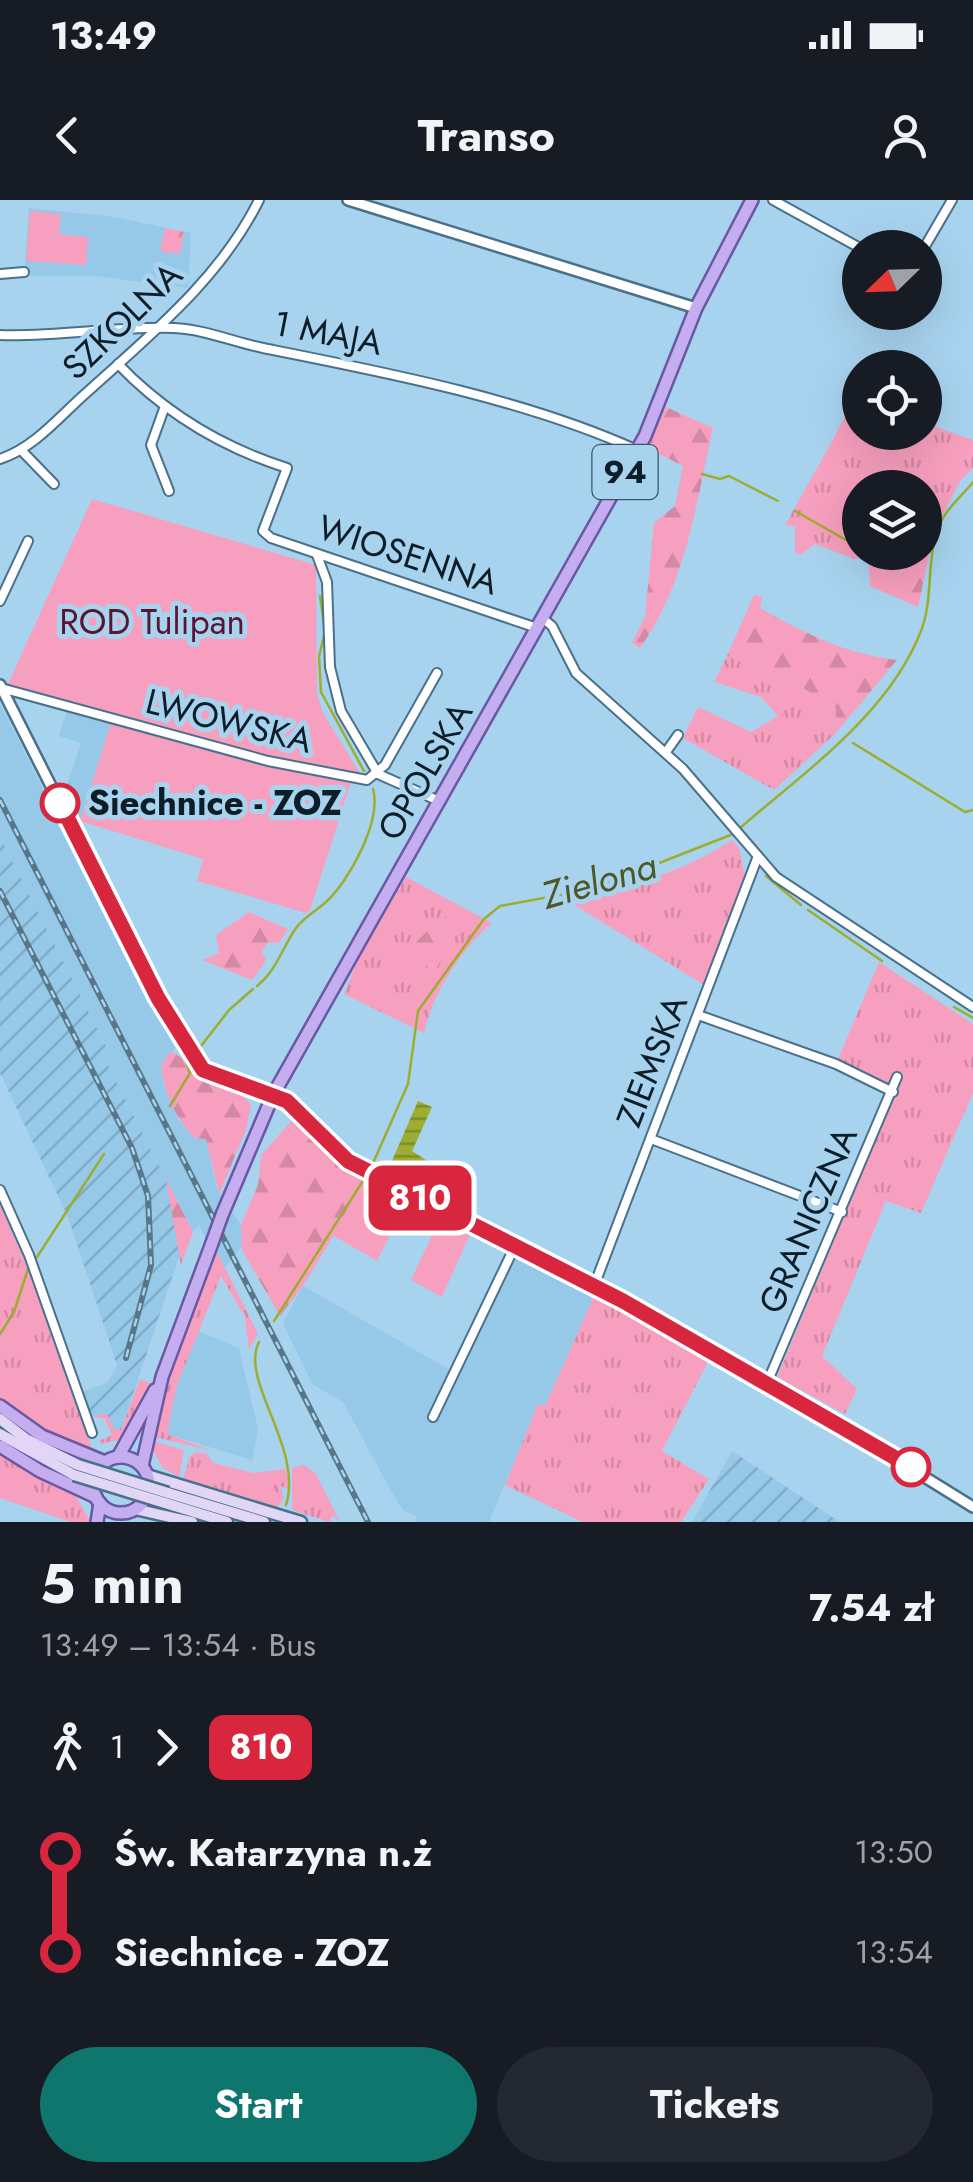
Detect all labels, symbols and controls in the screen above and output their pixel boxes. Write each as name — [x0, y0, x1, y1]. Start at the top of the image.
text: 13:49 — [50, 8, 157, 63]
text: Transo — [418, 103, 555, 168]
icon: back — [40, 108, 95, 163]
icon: person — [878, 108, 933, 163]
north arrow — [842, 230, 942, 330]
map controls — [842, 230, 942, 570]
street label: SZKOLNA — [51, 251, 193, 391]
street label: 1 MAJA — [270, 298, 386, 368]
button: locate — [842, 350, 942, 450]
road number: 94 — [592, 445, 658, 499]
button: layers — [842, 470, 942, 570]
street label: WIOSENNA — [312, 502, 504, 608]
park label: ROD Tulipan — [59, 597, 245, 647]
street label: LWOWSKA — [141, 676, 317, 766]
street label: OPOLSKA — [365, 693, 485, 849]
place label: Siechnice - ZOZ — [88, 778, 342, 828]
marker: Siechnice - ZOZ — [41, 784, 79, 822]
water label: Zielona — [534, 837, 663, 923]
street label: ZIEMSKA — [604, 988, 700, 1134]
street label: GRANICZNA — [746, 1119, 870, 1321]
line badge: 810 — [362, 1166, 478, 1230]
text: 810 — [389, 1173, 451, 1223]
unlabelled marker — [892, 1448, 930, 1486]
text: 5 min — [40, 1544, 184, 1624]
text: 7.54 zł — [809, 1580, 933, 1635]
text: 13:49 – 13:54 · Bus — [40, 1622, 316, 1668]
icon: walk — [40, 1720, 95, 1775]
icon: forward — [139, 1720, 194, 1775]
text: 810 — [229, 1722, 292, 1772]
text: 1 — [110, 1724, 124, 1770]
text: Św. Katarzyna n.ż — [114, 1825, 432, 1880]
text: 13:50 — [854, 1829, 933, 1875]
text: Siechnice - ZOZ — [114, 1925, 390, 1980]
text: 13:54 — [855, 1929, 933, 1975]
button: Start — [40, 2047, 477, 2162]
button: Tickets — [497, 2047, 933, 2162]

